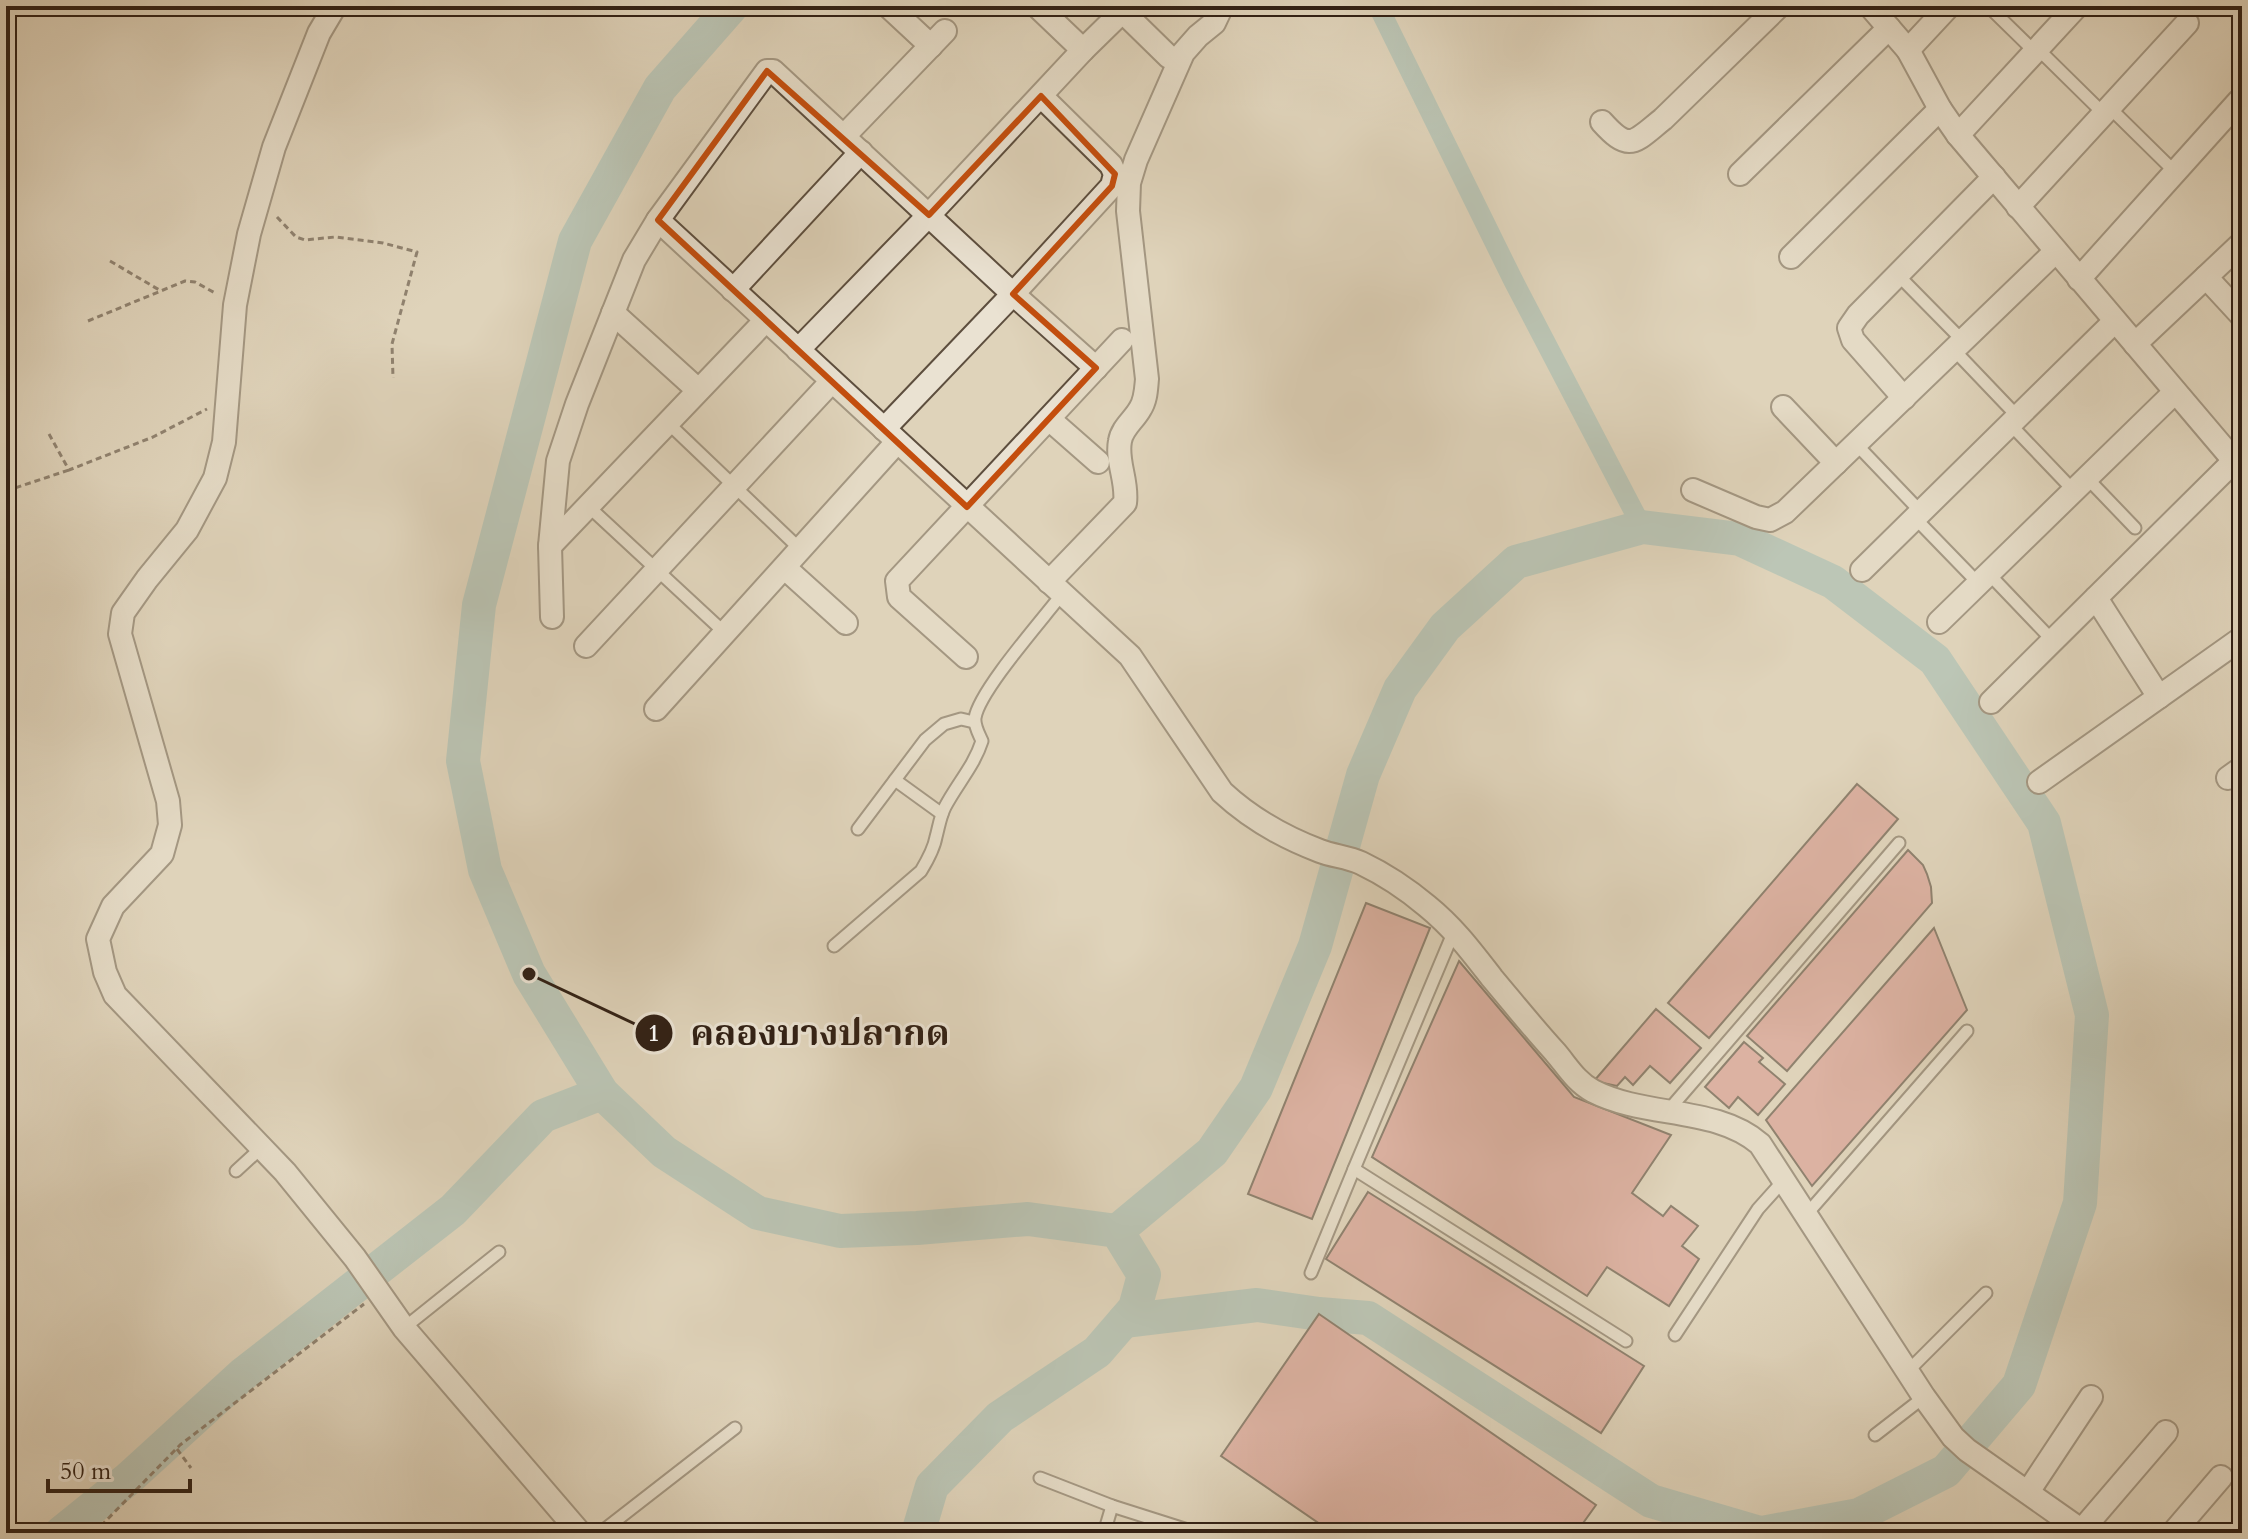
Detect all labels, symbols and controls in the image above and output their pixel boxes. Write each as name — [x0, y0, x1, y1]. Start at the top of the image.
callout: คลองบางปลากด — [634, 1003, 965, 1063]
text: คลองบางปลากด — [690, 1009, 950, 1058]
text: 1 — [648, 1017, 660, 1050]
scale bar — [48, 1443, 190, 1493]
text: 50 m — [60, 1455, 112, 1488]

